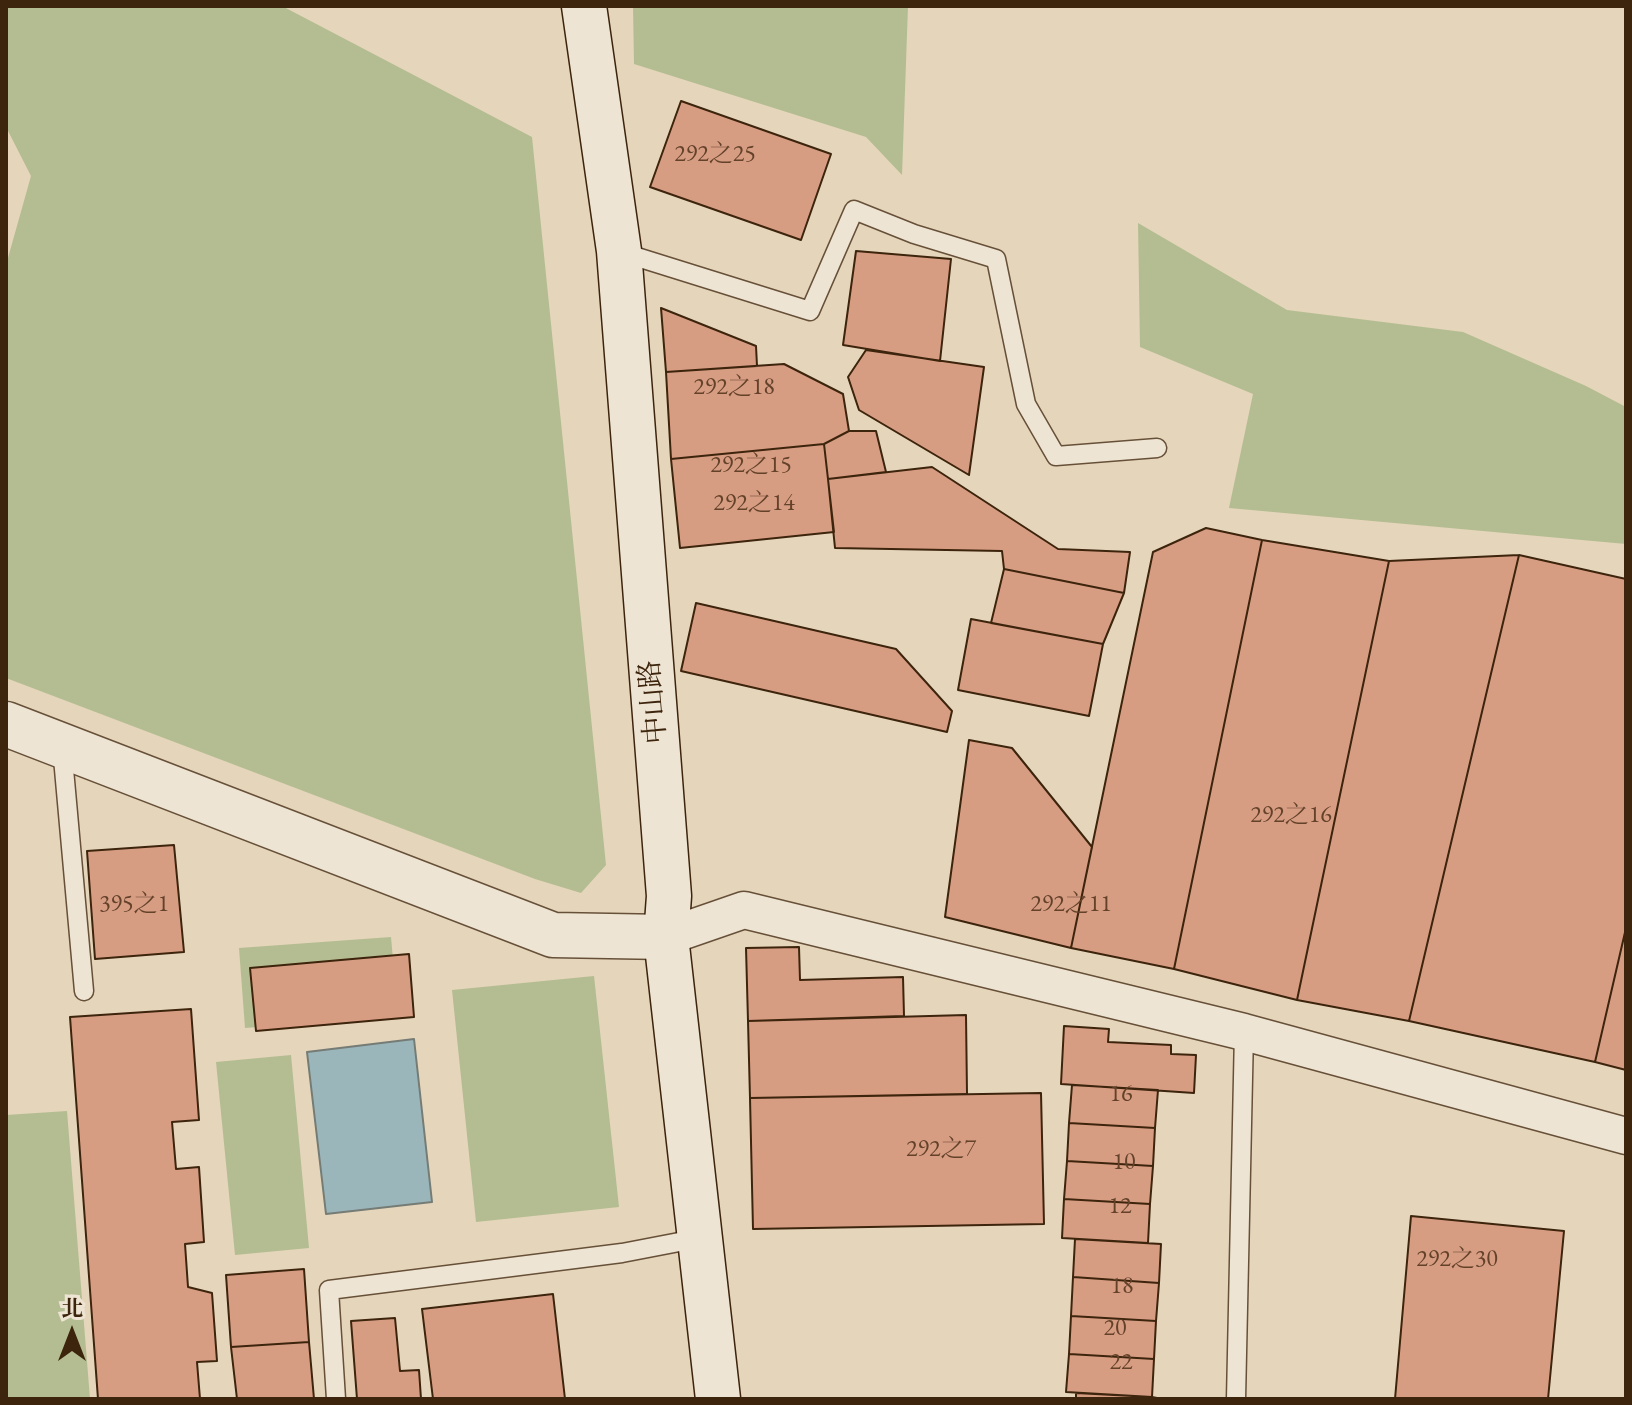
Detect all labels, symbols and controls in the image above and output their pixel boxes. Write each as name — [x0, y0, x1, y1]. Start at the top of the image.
house number: 292之25 — [674, 140, 756, 168]
house number: 292之18 — [693, 373, 775, 401]
house number: 292之15 — [710, 451, 792, 479]
house number: 292之14 — [713, 489, 795, 517]
street label: 中山路 — [634, 659, 674, 745]
house number: 292之16 — [1250, 801, 1332, 829]
house number: 395之1 — [99, 890, 169, 918]
house number: 292之11 — [1030, 890, 1112, 918]
house number: 16 — [1109, 1080, 1133, 1108]
house number: 292之7 — [906, 1135, 976, 1163]
house number: 10 — [1112, 1148, 1136, 1176]
house number: 12 — [1108, 1192, 1132, 1220]
house number: 292之30 — [1416, 1245, 1498, 1273]
house number: 18 — [1110, 1272, 1134, 1300]
north arrow — [32, 1293, 112, 1373]
text: 北 — [61, 1294, 83, 1323]
house number: 20 — [1103, 1314, 1127, 1342]
house number: 22 — [1109, 1348, 1133, 1376]

